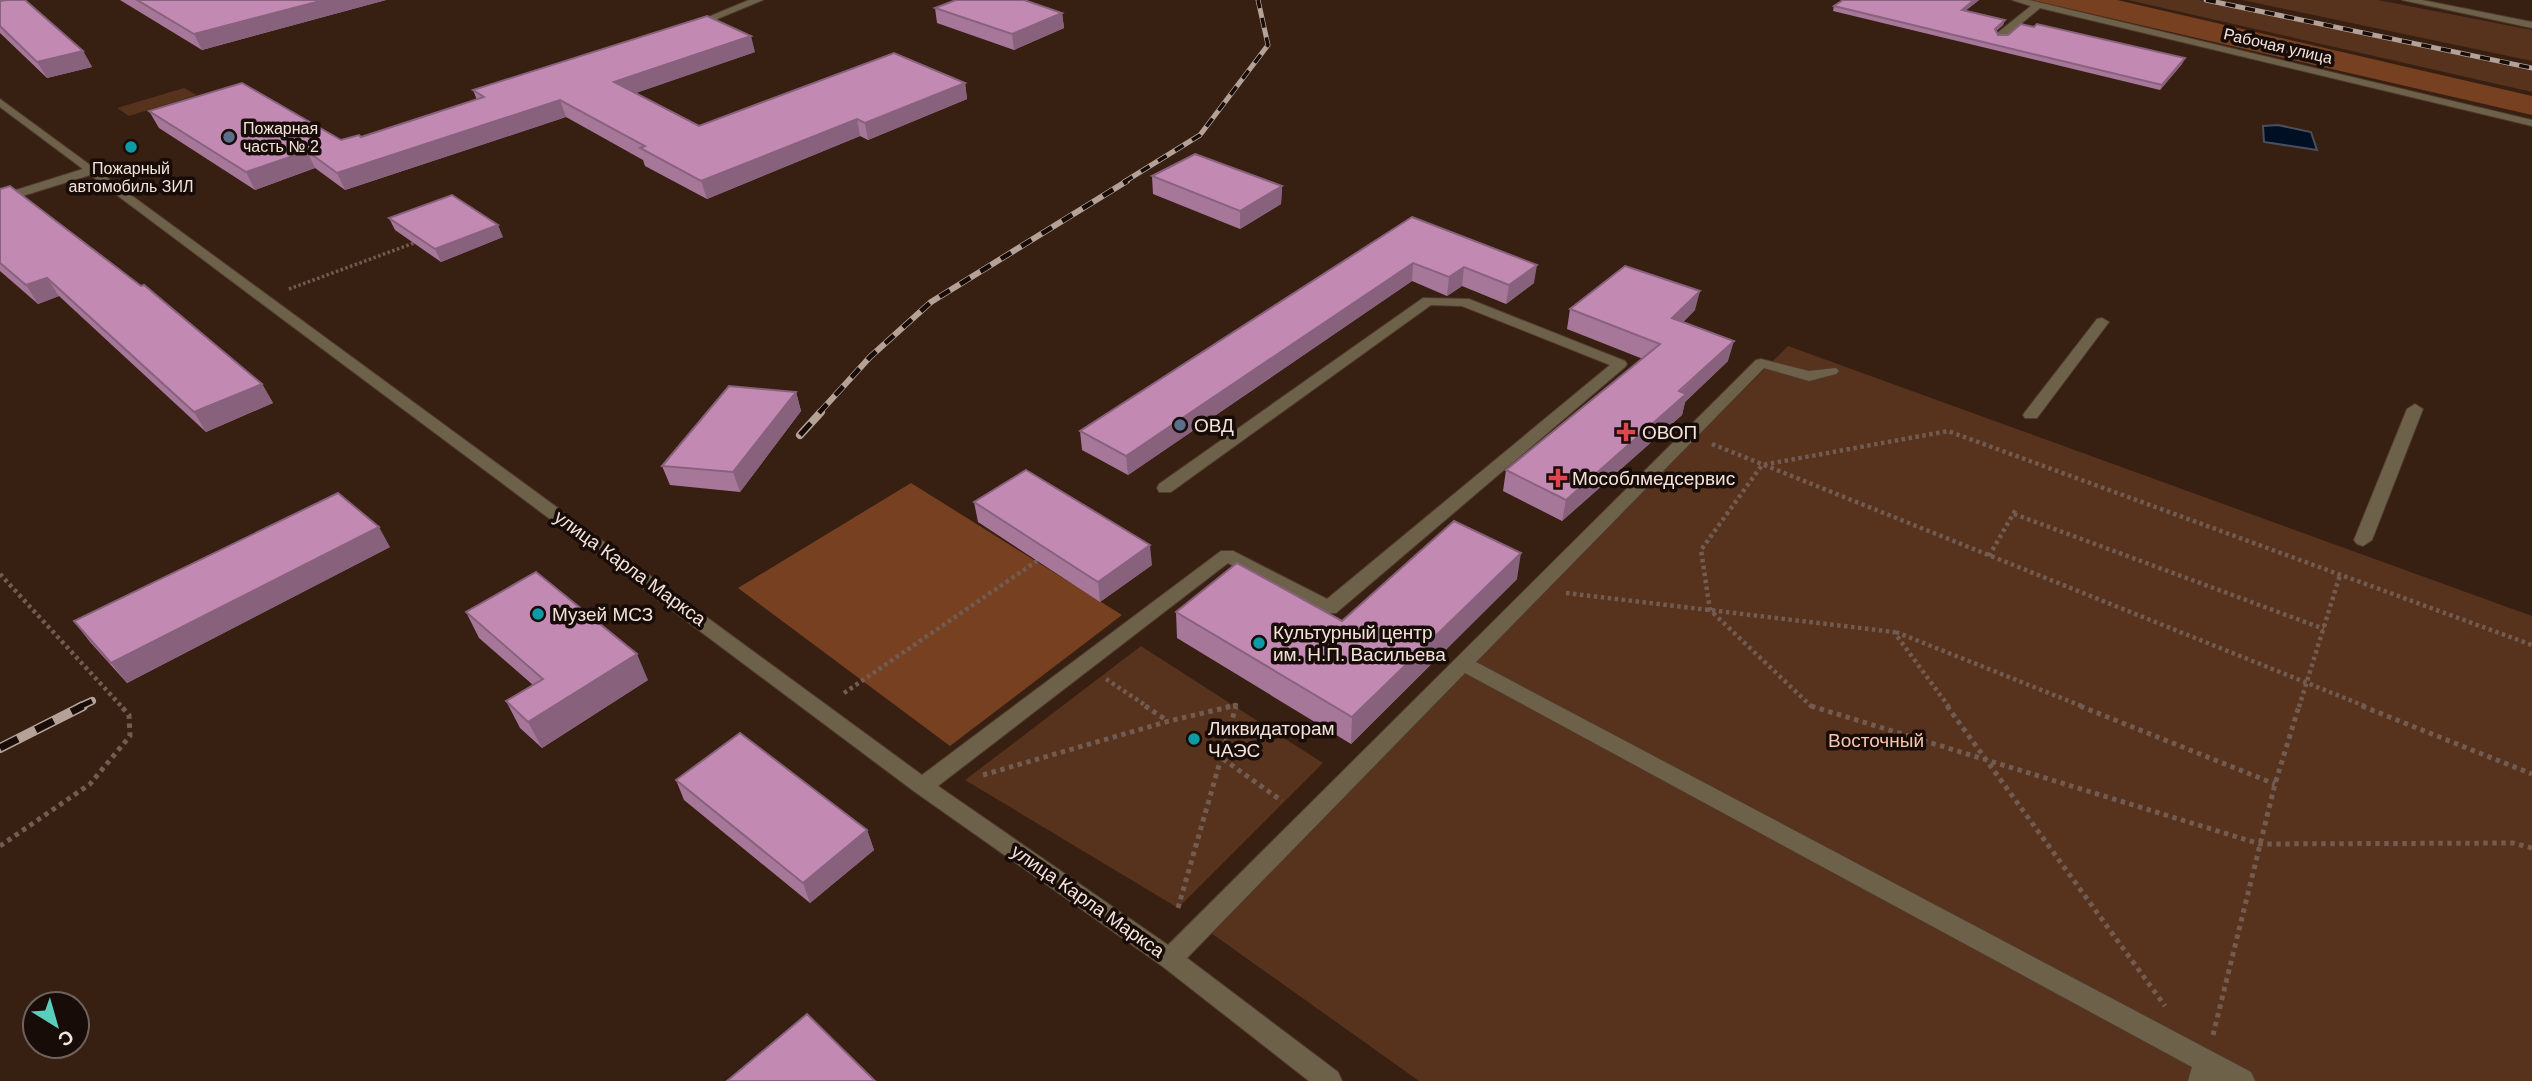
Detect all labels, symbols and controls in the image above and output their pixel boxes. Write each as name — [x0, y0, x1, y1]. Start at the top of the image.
street label: Рабочая улица — [2222, 25, 2334, 67]
place label: Пожарная часть № 2 — [243, 120, 319, 155]
marker: Пожарная часть № 2 — [221, 129, 237, 145]
marker: Пожарный автомобиль ЗИЛ — [123, 139, 139, 155]
place label: Пожарный автомобиль ЗИЛ — [69, 160, 193, 195]
place label: ОВД — [1194, 415, 1234, 436]
marker: ОВД — [1172, 417, 1188, 433]
marker: ОВОП — [1616, 422, 1636, 442]
place label: ОВОП — [1642, 422, 1697, 443]
place label: Мособлмедсервис — [1572, 468, 1735, 489]
marker: Мособлмедсервис — [1550, 470, 1566, 486]
street label: улица Карла Маркса — [550, 506, 710, 630]
place label: Музей МСЗ — [552, 604, 653, 625]
marker: Музей МСЗ — [530, 606, 546, 622]
place label: Культурный центр им. Н.П. Васильева — [1273, 622, 1446, 665]
marker: Культурный центр им. Н.П. Васильева — [1251, 635, 1267, 651]
place label: Ликвидаторам ЧАЭС — [1208, 718, 1335, 761]
park label: Восточный — [1828, 730, 1924, 751]
marker: Ликвидаторам ЧАЭС — [1186, 731, 1202, 747]
street label: улица Карла Маркса — [1008, 840, 1169, 962]
north arrow — [21, 990, 91, 1060]
text: С — [54, 1026, 78, 1051]

